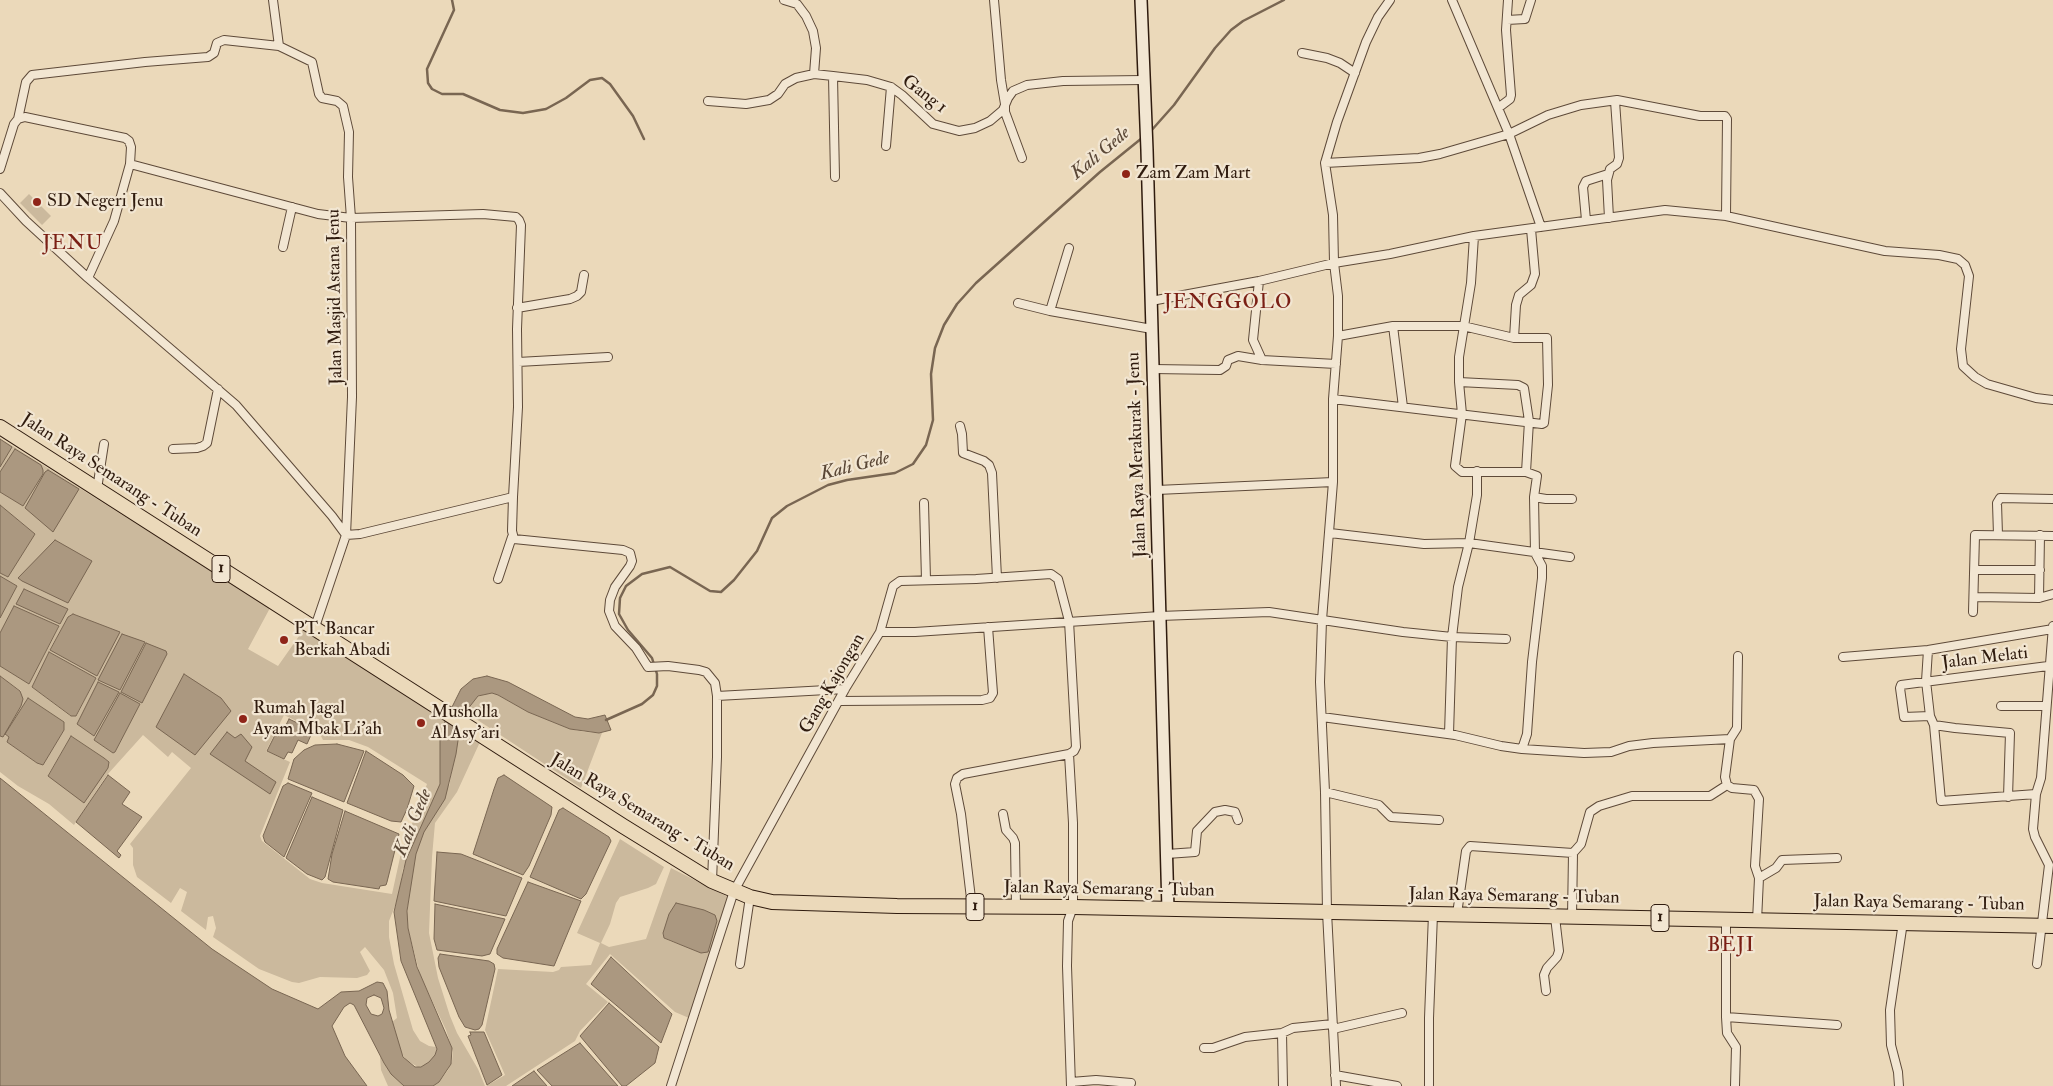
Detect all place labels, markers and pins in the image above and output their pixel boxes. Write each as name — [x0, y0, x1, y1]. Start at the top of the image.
place label: Zam Zam Mart — [1136, 163, 1251, 185]
marker: Zam Zam Mart — [1120, 168, 1132, 180]
place label: SD Negeri Jenu — [47, 191, 163, 213]
marker: SD Negeri Jenu — [31, 196, 43, 208]
place label: PT. Bancar Berkah Abadi — [294, 619, 390, 662]
marker: PT. Bancar Berkah Abadi — [278, 634, 290, 646]
place label: Rumah Jagal Ayam Mbak Li'ah — [253, 698, 382, 741]
place label: Musholla Al Asy'ari — [431, 702, 500, 744]
marker: Rumah Jagal Ayam Mbak Li'ah — [237, 713, 249, 725]
marker: Musholla Al Asy'ari — [415, 717, 427, 729]

